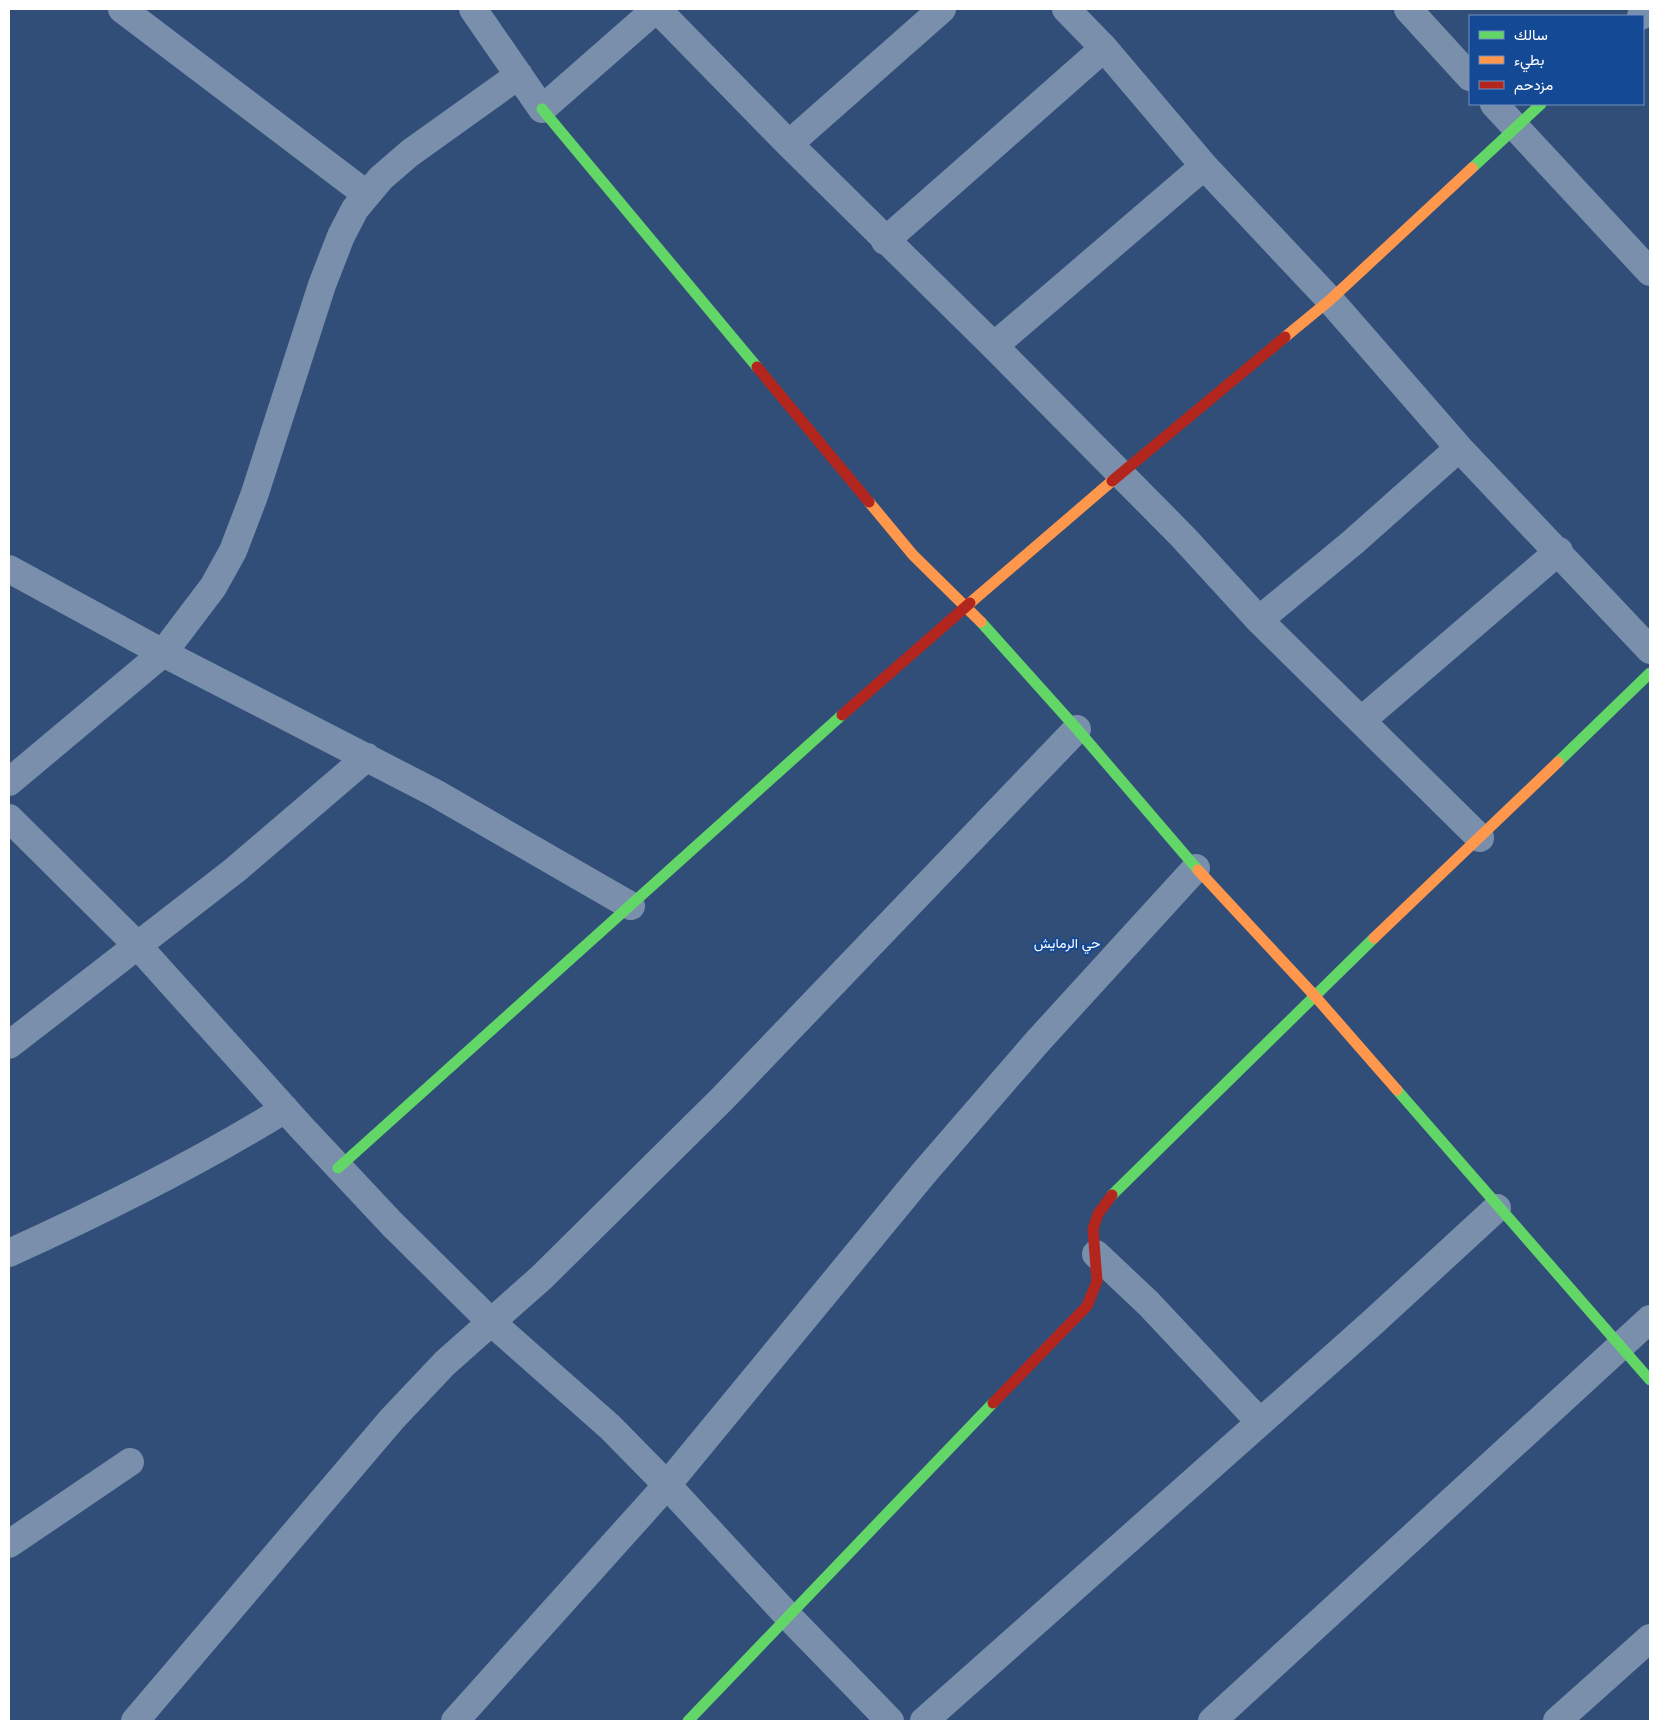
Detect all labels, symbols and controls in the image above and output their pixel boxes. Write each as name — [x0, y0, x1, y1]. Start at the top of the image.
legend — [1469, 15, 1644, 105]
text: سالك — [1514, 25, 1548, 45]
text: بطيء — [1514, 50, 1544, 73]
text: مزدحم — [1514, 75, 1553, 95]
district label: حي الرمايش — [1034, 934, 1100, 955]

